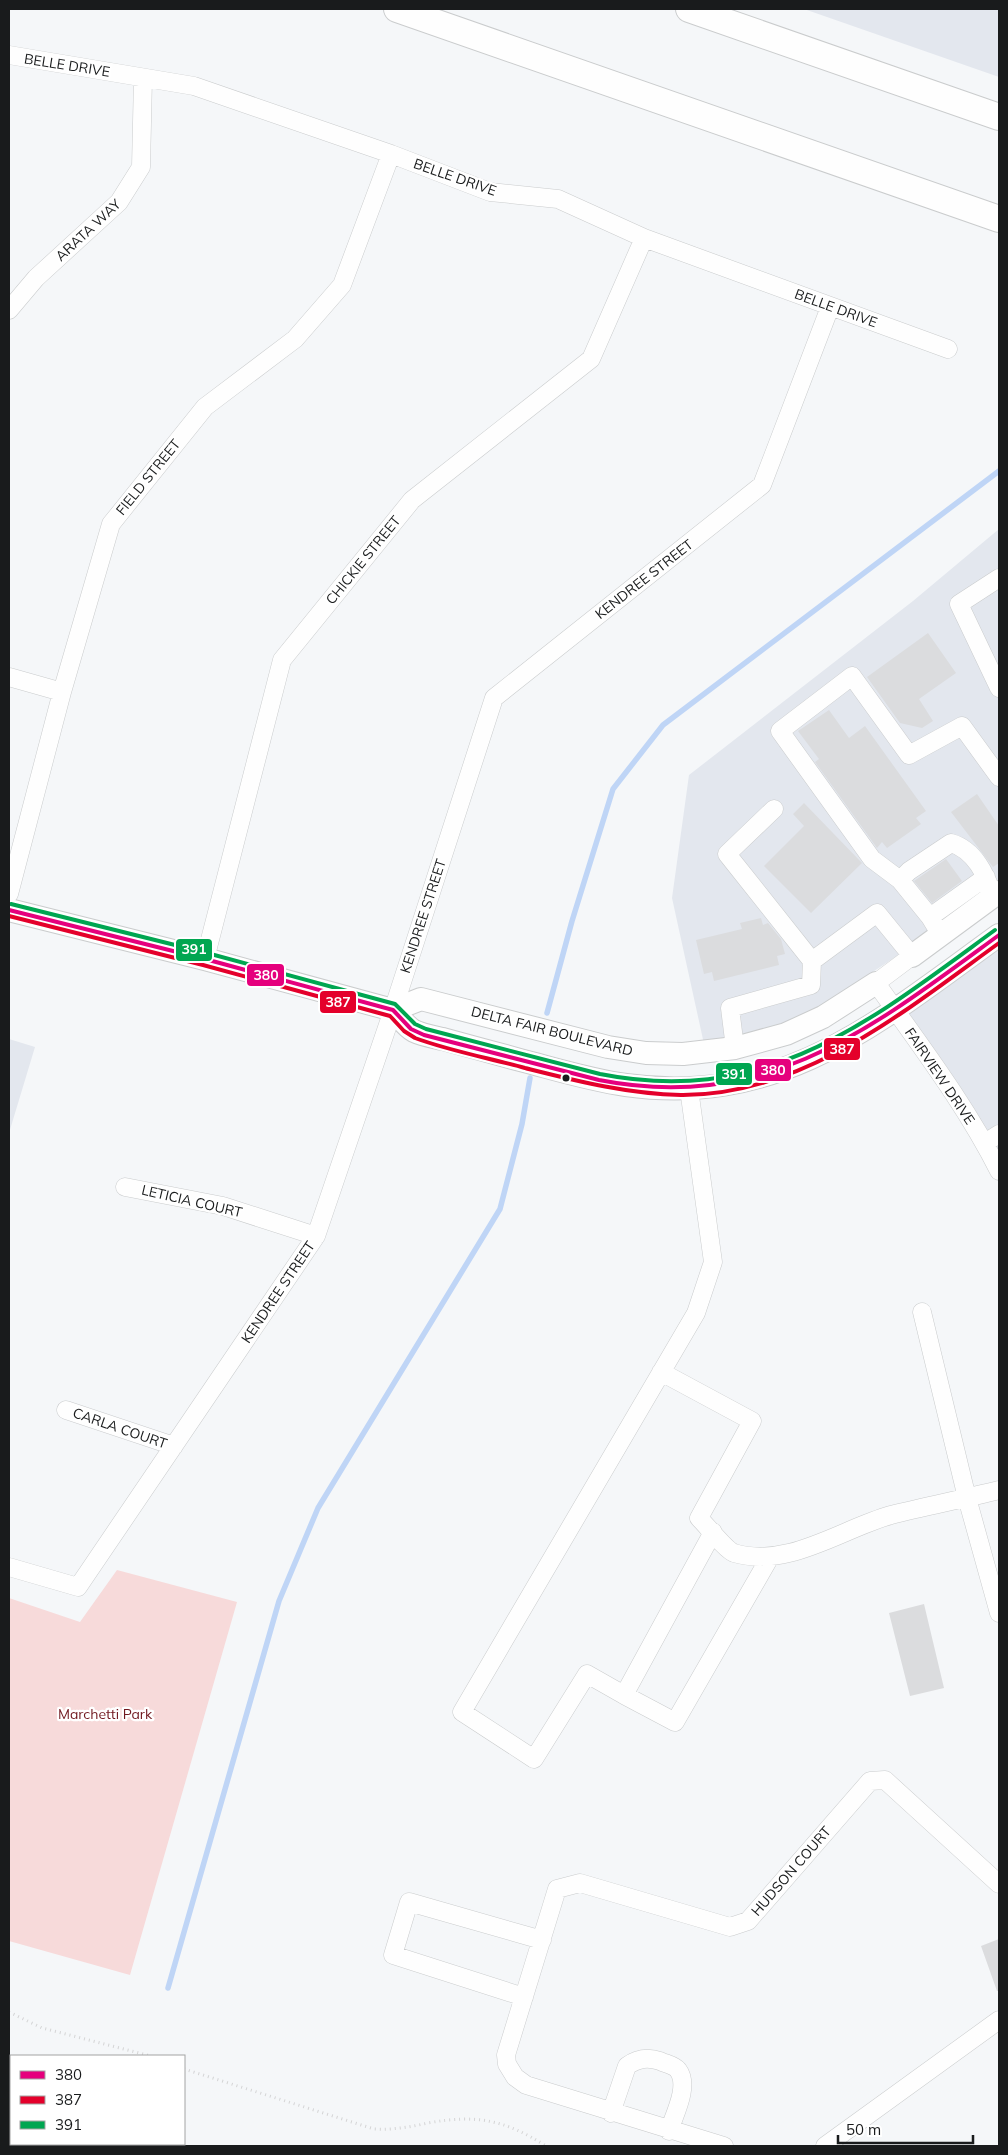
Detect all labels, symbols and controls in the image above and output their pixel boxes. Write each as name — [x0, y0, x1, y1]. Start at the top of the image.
street label: BELLE DRIVE — [23, 49, 111, 81]
street label: BELLE DRIVE — [411, 154, 499, 200]
street label: ARATA WAY — [51, 195, 125, 265]
street label: BELLE DRIVE — [792, 285, 880, 331]
street label: FIELD STREET — [112, 435, 185, 519]
street label: CHICKIE STREET — [322, 511, 405, 608]
street label: KENDREE STREET — [591, 535, 697, 623]
street label: KENDREE STREET — [396, 856, 450, 975]
line badge: 391 — [175, 938, 213, 962]
text: 391 — [181, 940, 207, 958]
line badge: 380 — [246, 963, 285, 987]
text: 380 — [253, 966, 279, 984]
line badge: 387 — [319, 990, 357, 1014]
text: 387 — [325, 993, 351, 1011]
street label: DELTA FAIR BOULEVARD — [469, 1002, 635, 1060]
street label: FAIRVIEW DRIVE — [901, 1024, 979, 1128]
line badge: 387 — [823, 1037, 861, 1061]
text: 387 — [829, 1040, 855, 1058]
line badge: 380 — [754, 1058, 792, 1082]
text: 380 — [760, 1061, 786, 1079]
line badge: 391 — [715, 1062, 753, 1086]
text: 391 — [721, 1065, 747, 1083]
unlabelled marker — [561, 1073, 571, 1083]
street label: LETICIA COURT — [140, 1181, 245, 1221]
street label: KENDREE STREET — [237, 1237, 319, 1346]
street label: CARLA COURT — [70, 1403, 170, 1453]
park label: Marchetti Park — [58, 1705, 153, 1723]
street label: HUDSON COURT — [747, 1822, 835, 1920]
legend — [10, 2055, 185, 2145]
text: 380 — [55, 2065, 82, 2084]
text: 387 — [55, 2090, 82, 2109]
scale bar — [838, 2112, 973, 2144]
text: 391 — [55, 2115, 82, 2134]
text: 50 m — [846, 2120, 881, 2139]

